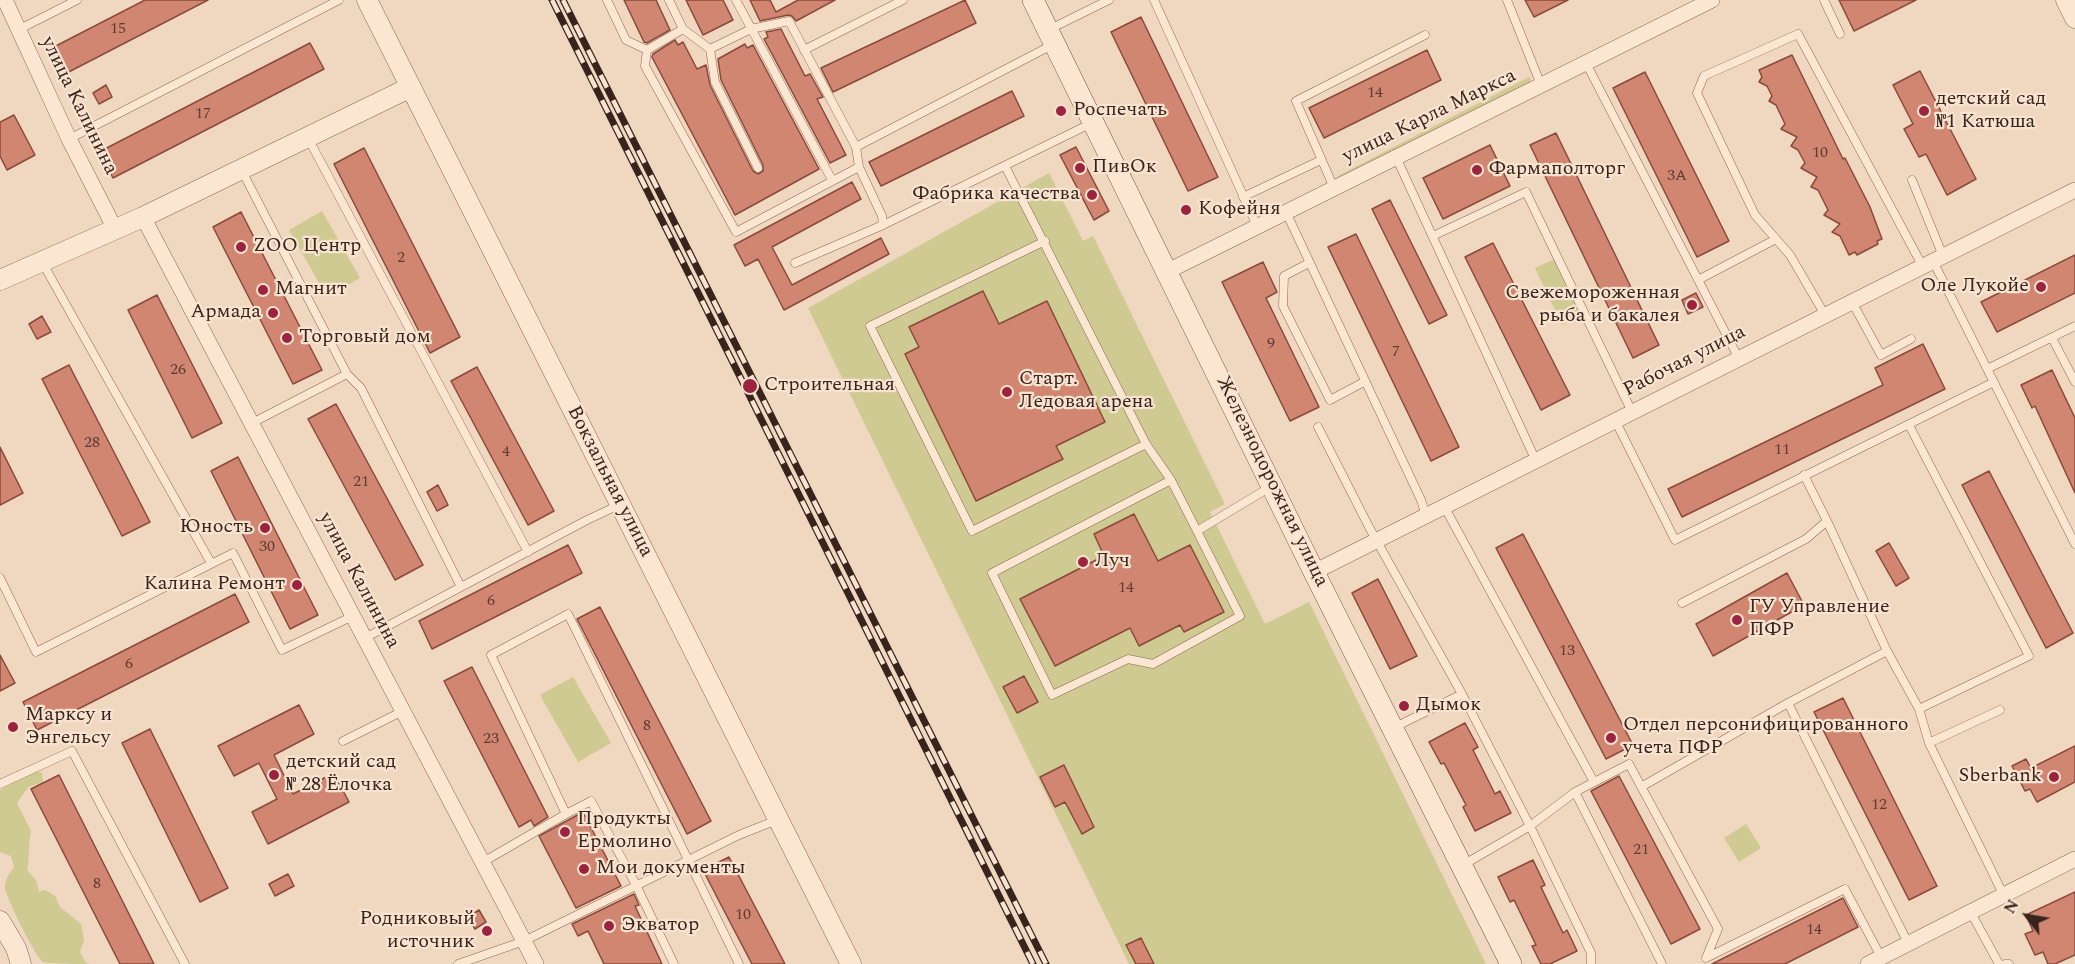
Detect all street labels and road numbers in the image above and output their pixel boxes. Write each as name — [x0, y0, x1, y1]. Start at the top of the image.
street label: улица Калинина — [34, 33, 122, 179]
street label: улица Карла Маркса — [1339, 65, 1521, 169]
street label: Рабочая улица — [1620, 321, 1750, 403]
street label: Железнодорожная улица — [1209, 373, 1333, 591]
street label: Вокзальная улица — [561, 402, 657, 562]
street label: улица Калинина — [312, 509, 404, 653]

